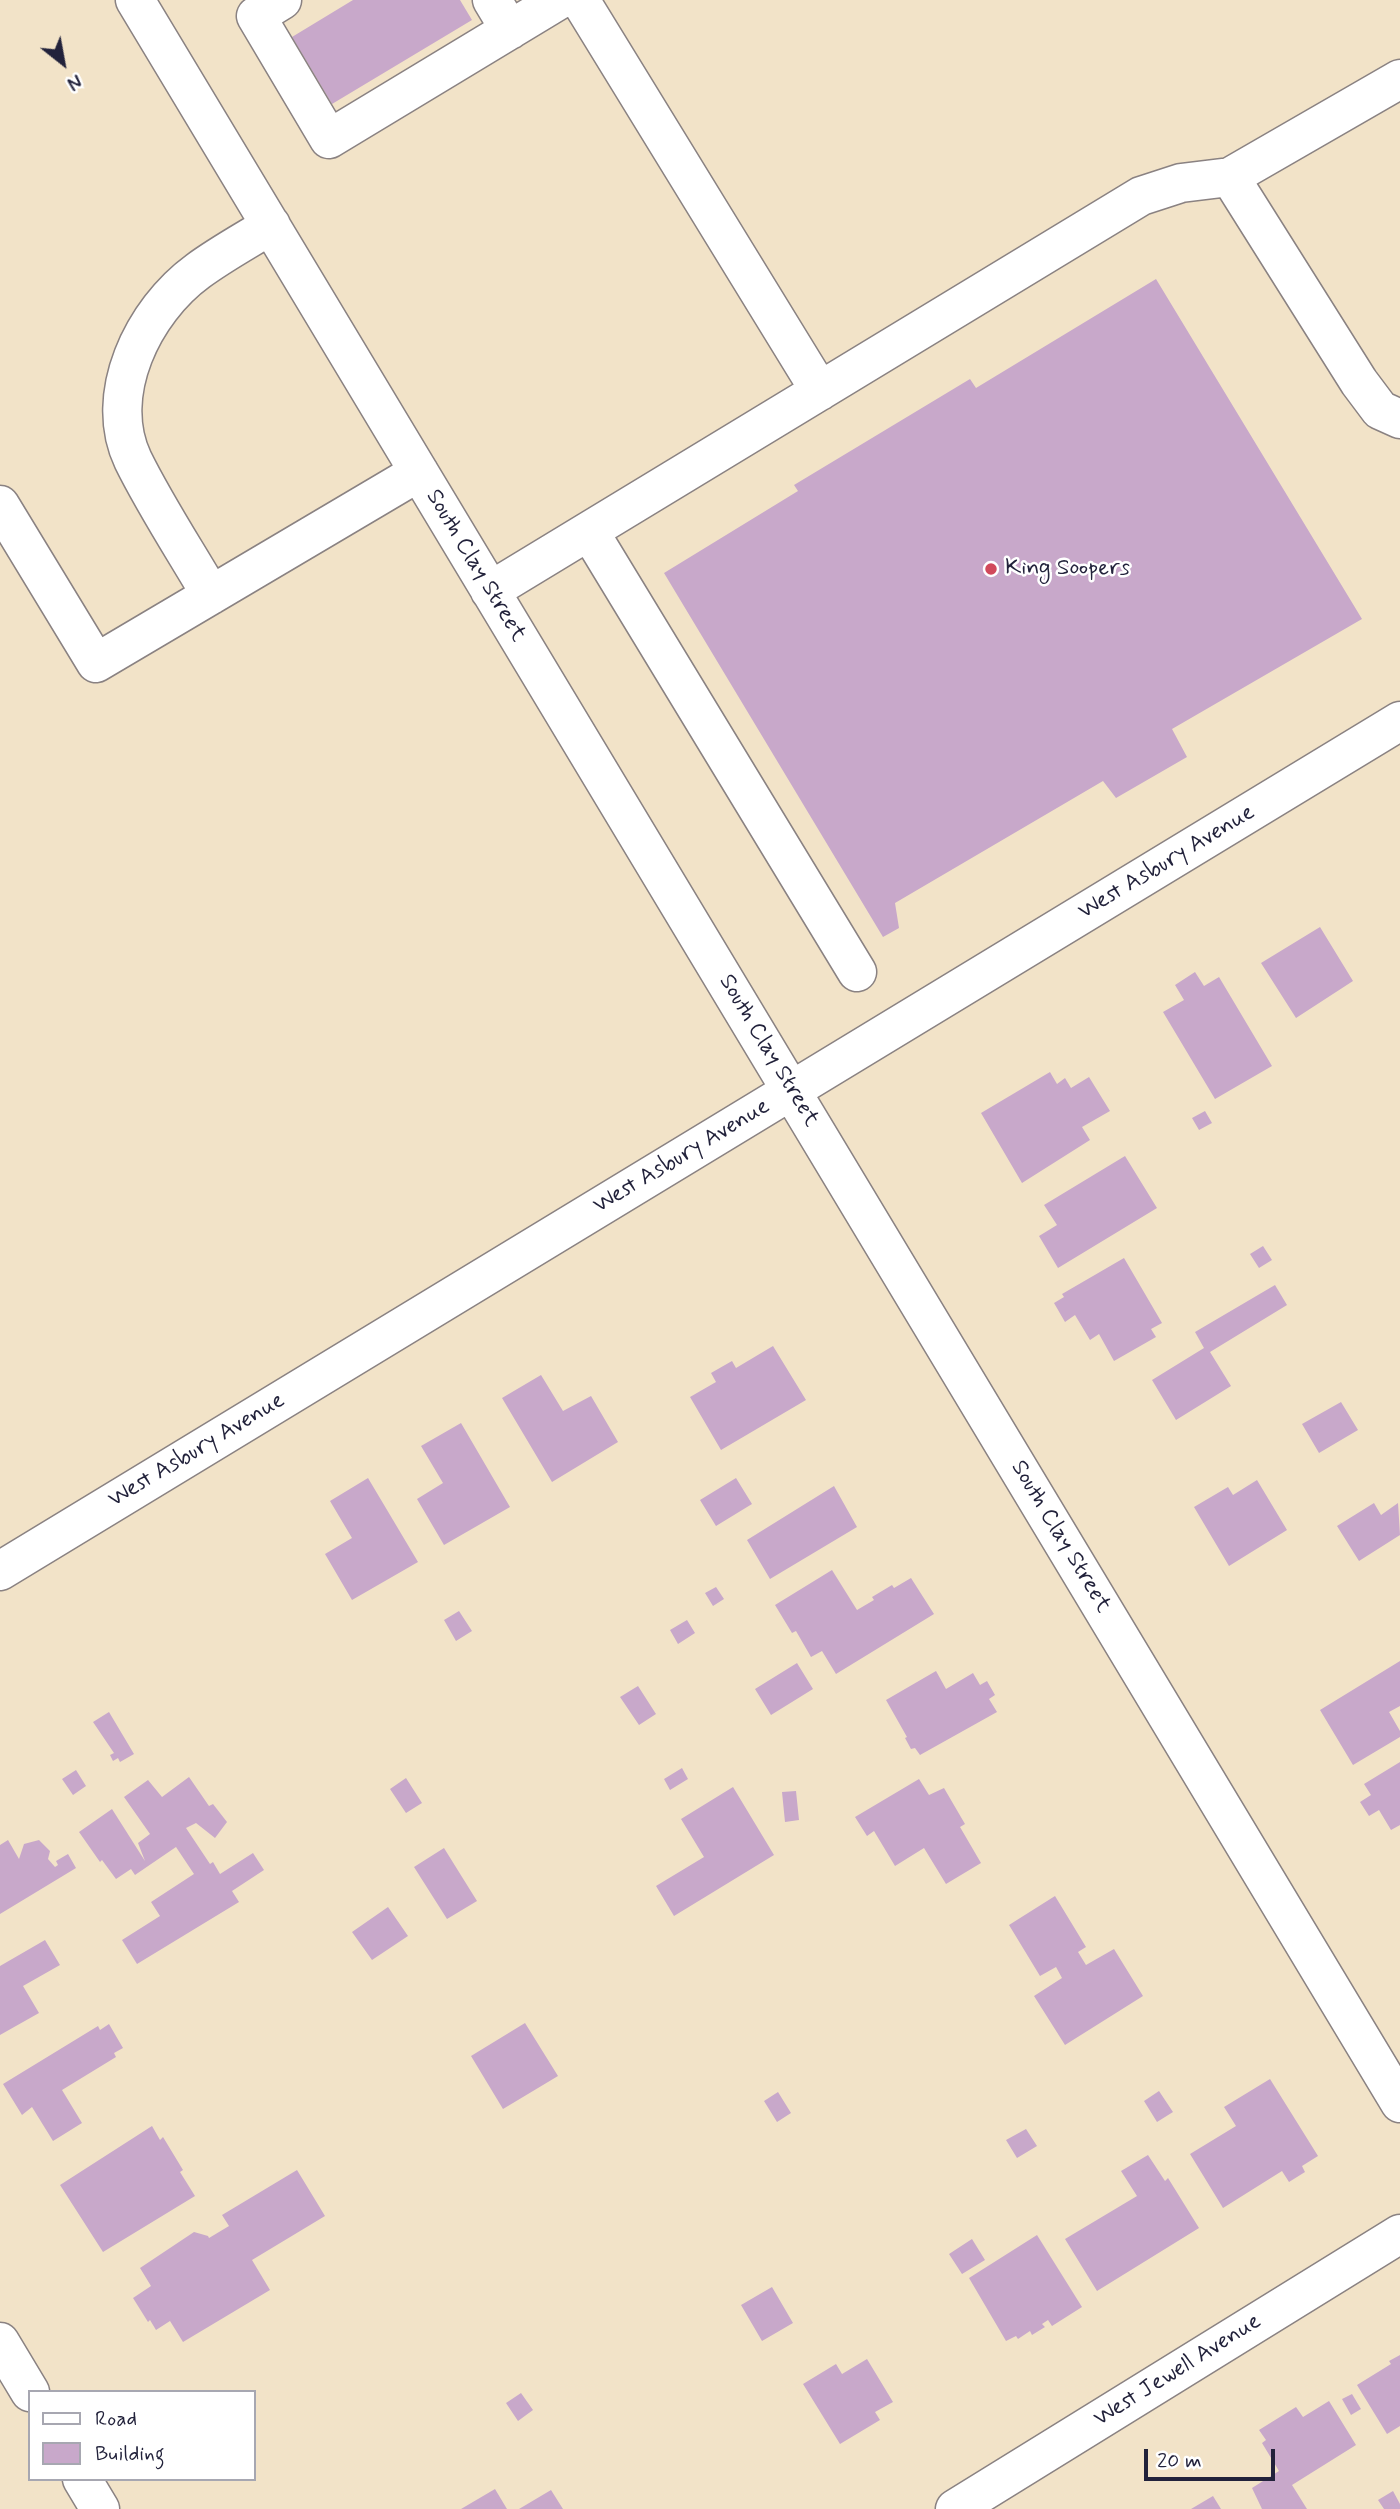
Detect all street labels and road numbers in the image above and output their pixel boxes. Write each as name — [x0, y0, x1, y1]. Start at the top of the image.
street label: South Clay Street — [419, 485, 531, 647]
street label: West Asbury Avenue — [1074, 799, 1260, 927]
street label: South Clay Street — [712, 970, 824, 1132]
street label: West Asbury Avenue — [589, 1093, 775, 1221]
street label: West Asbury Avenue — [104, 1387, 290, 1515]
street label: South Clay Street — [1004, 1456, 1116, 1618]
street label: West Jewell Avenue — [1089, 2308, 1267, 2434]

